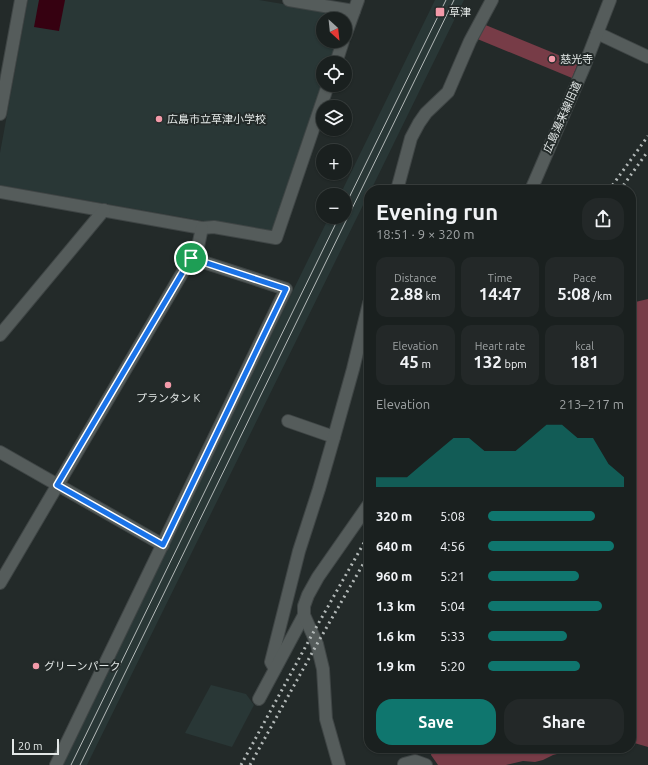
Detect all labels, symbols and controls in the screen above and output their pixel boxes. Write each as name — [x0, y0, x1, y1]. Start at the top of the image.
marker: 草津 — [434, 6, 446, 18]
place label: 草津 — [449, 6, 471, 18]
north arrow — [316, 12, 352, 48]
map controls — [316, 12, 352, 224]
place label: 慈光寺 — [560, 53, 593, 65]
marker: 慈光寺 — [547, 54, 557, 64]
button: locate — [316, 56, 352, 92]
street label: 広島湯来線旧道 — [541, 79, 583, 155]
button: layers — [316, 100, 352, 136]
place label: 広島市立草津小学校 — [167, 113, 266, 125]
marker: 広島市立草津小学校 — [154, 114, 164, 124]
button: + — [316, 144, 352, 180]
button: − — [316, 188, 352, 224]
button: share — [582, 198, 624, 240]
text: Evening run — [376, 199, 498, 224]
text: 18:51 · 9 × 320 m — [376, 227, 475, 241]
pin — [174, 241, 208, 275]
icon: arrive — [180, 247, 202, 269]
text: Distance — [394, 272, 437, 284]
text: Time — [488, 272, 512, 284]
text: Pace — [573, 272, 596, 284]
text: 2.88 — [390, 284, 423, 303]
text: 14:47 — [479, 284, 521, 303]
text: 5:08 — [557, 284, 590, 303]
text: km — [423, 290, 441, 302]
text: /km — [590, 290, 612, 302]
text: Elevation — [392, 340, 438, 352]
text: Heart rate — [475, 340, 525, 352]
text: kcal — [575, 340, 594, 352]
text: 45 — [400, 352, 419, 371]
text: 132 — [473, 352, 502, 371]
text: 181 — [570, 352, 599, 371]
text: m — [419, 358, 431, 370]
text: bpm — [502, 358, 527, 370]
marker: プランタン K — [163, 380, 173, 390]
place label: プランタン K — [136, 392, 200, 404]
text: Elevation — [376, 397, 430, 411]
text: 213–217 m — [559, 397, 624, 411]
text: 320 m — [376, 509, 412, 523]
text: 5:08 — [440, 509, 465, 523]
text: 640 m — [376, 539, 412, 553]
text: 4:56 — [440, 539, 465, 553]
text: 960 m — [376, 569, 412, 583]
text: 5:21 — [440, 569, 465, 583]
text: 1.3 km — [376, 599, 415, 613]
text: 5:04 — [440, 599, 465, 613]
text: 1.6 km — [376, 629, 415, 643]
text: 5:33 — [440, 629, 465, 643]
text: 1.9 km — [376, 659, 415, 673]
text: 5:20 — [440, 659, 465, 673]
place label: グリーンパーク — [44, 660, 120, 672]
marker: グリーンパーク — [31, 661, 41, 671]
button: Save — [376, 699, 496, 745]
button: Share — [504, 699, 624, 745]
scale bar — [12, 737, 59, 756]
text: 20 m — [18, 740, 42, 752]

